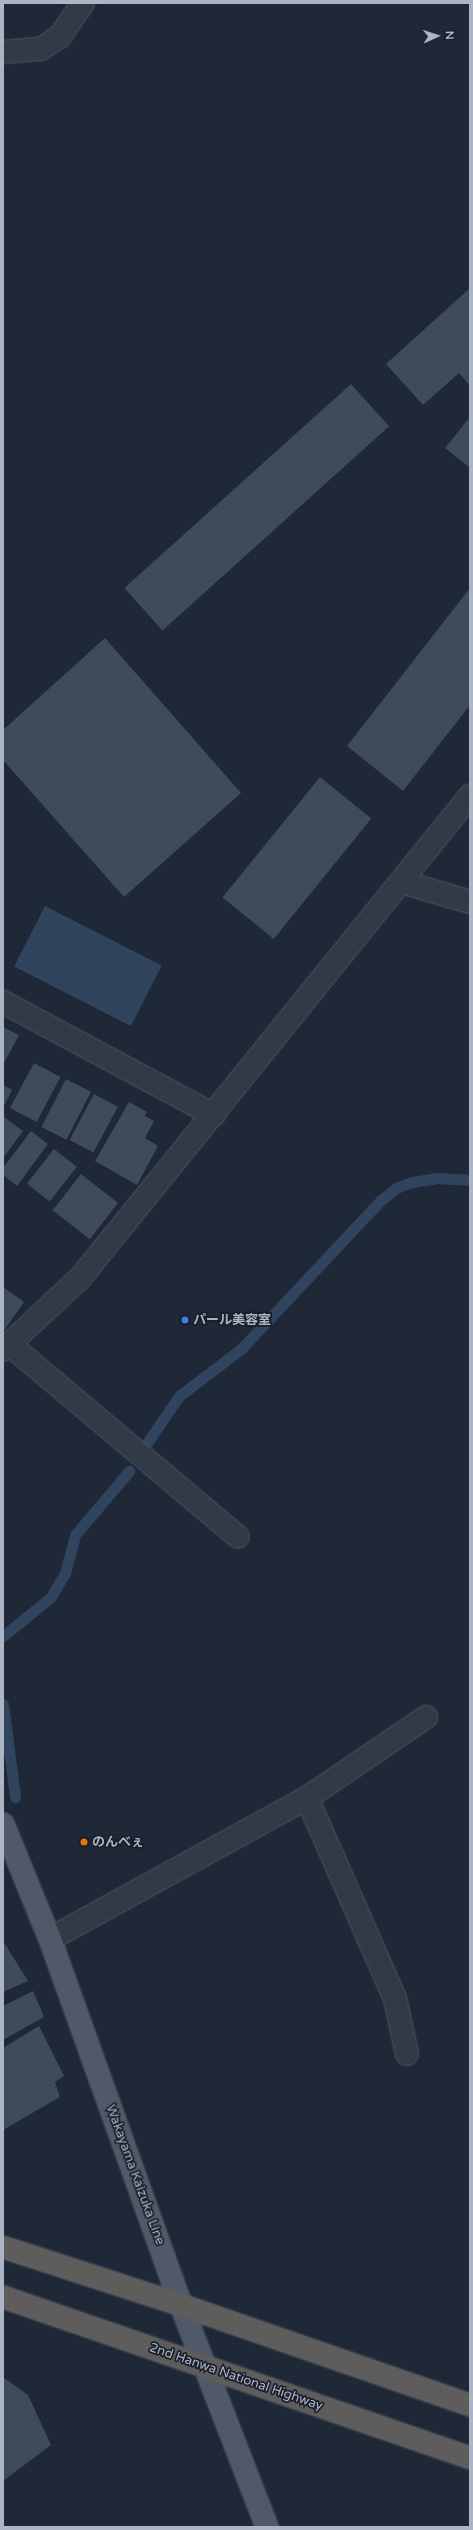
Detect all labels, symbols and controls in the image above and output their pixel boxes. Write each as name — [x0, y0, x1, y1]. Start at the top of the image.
north arrow — [417, 16, 457, 56]
text: N — [443, 31, 456, 40]
place label: パール美容室 — [193, 1312, 271, 1328]
marker: パール美容室 — [180, 1315, 190, 1325]
place label: のんべぇ — [92, 1834, 144, 1850]
marker: のんべぇ — [79, 1837, 89, 1847]
street label: Wakayama Kaizuka Line — [102, 2103, 168, 2247]
street label: 2nd Hanwa National Highway — [147, 2340, 325, 2414]

